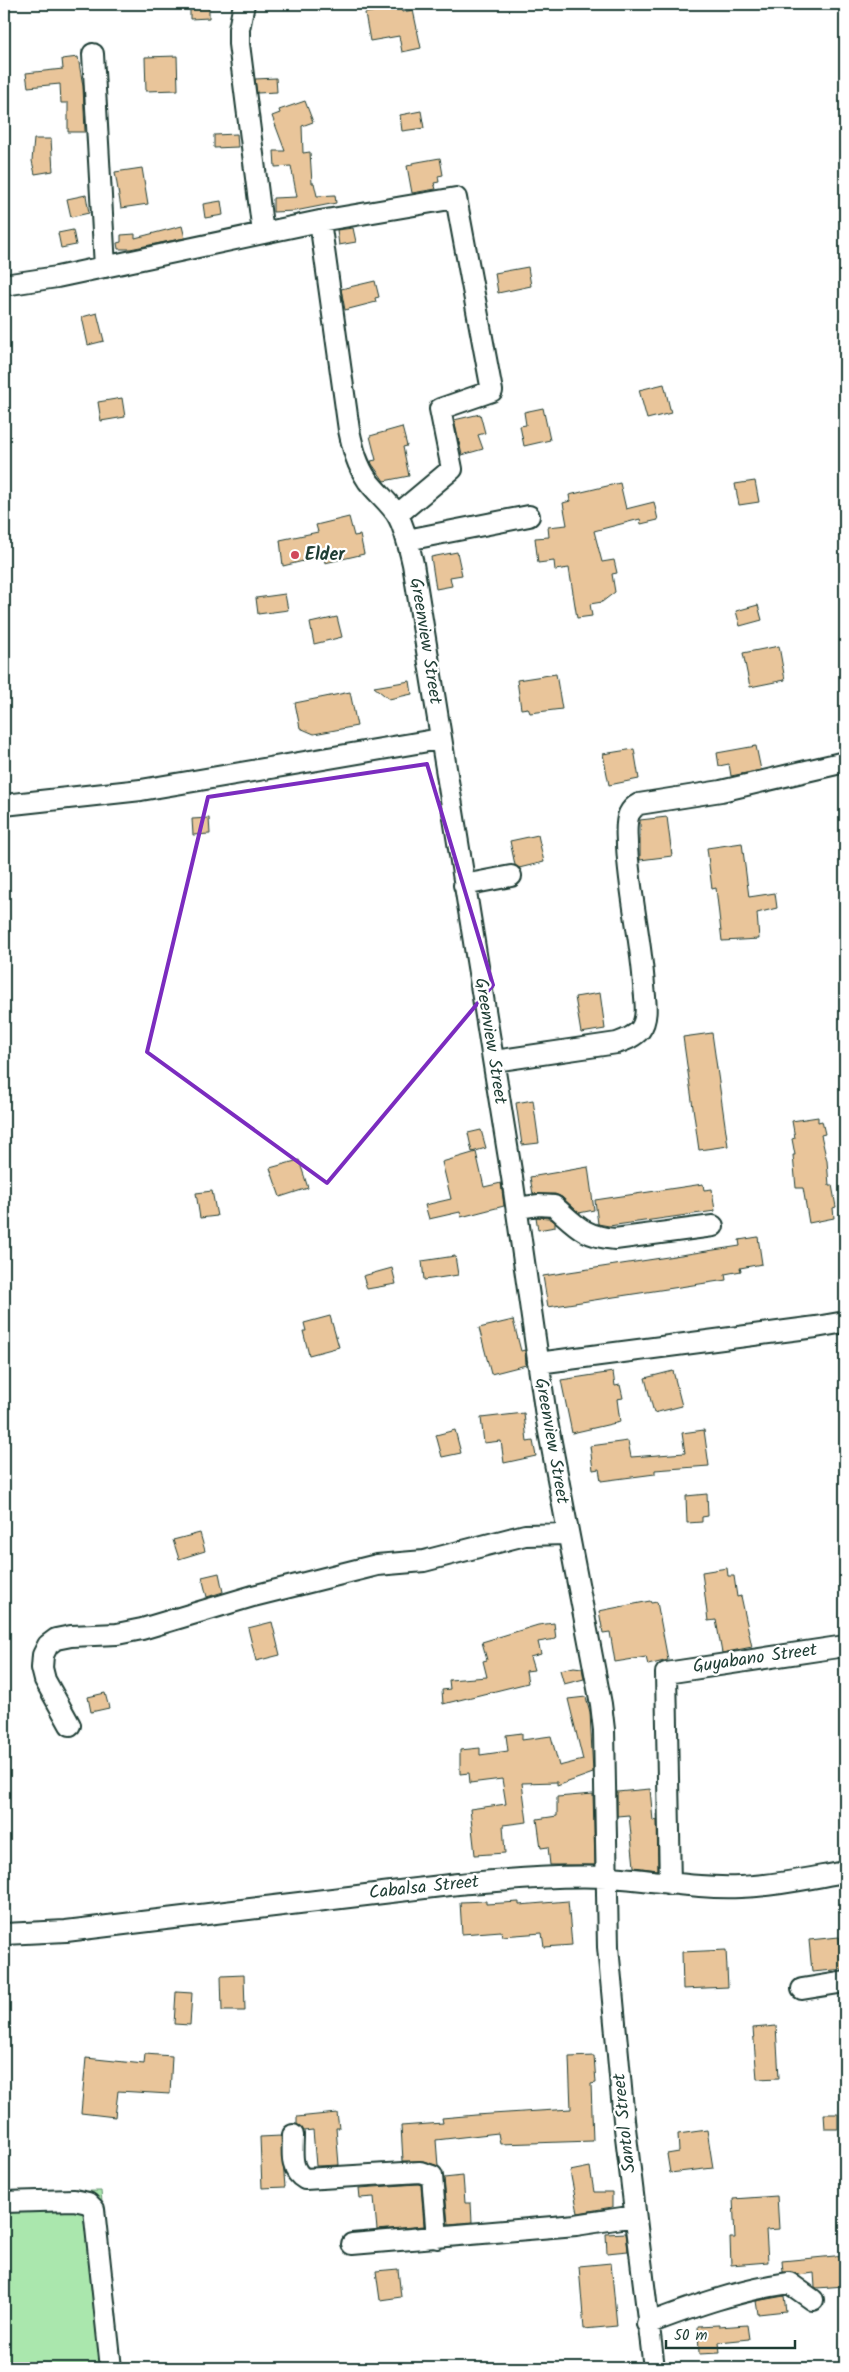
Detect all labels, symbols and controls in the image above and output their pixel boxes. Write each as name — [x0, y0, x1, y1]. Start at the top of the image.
place label: Elder — [305, 541, 346, 570]
marker: Elder — [289, 549, 301, 561]
street label: Greenview Street — [401, 576, 449, 707]
street label: Greenview Street — [466, 976, 514, 1107]
street label: Greenview Street — [526, 1376, 577, 1507]
street label: Guyabano Street — [691, 1636, 820, 1682]
street label: Cabalsa Street — [368, 1868, 481, 1908]
street label: Santol Street — [605, 2071, 645, 2174]
scale bar — [666, 2317, 795, 2349]
text: 50 m — [674, 2324, 708, 2348]

